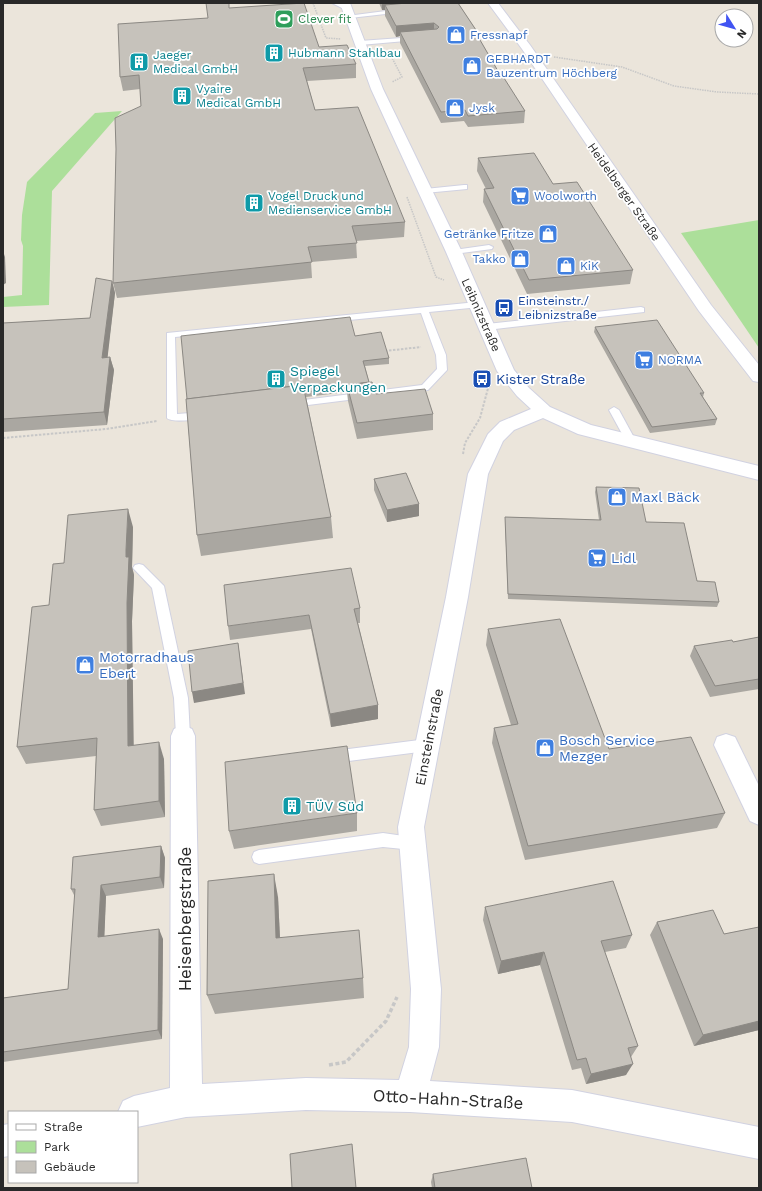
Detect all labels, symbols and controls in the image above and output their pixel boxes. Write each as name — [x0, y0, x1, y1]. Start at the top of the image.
sports icon: Clever fit — [273, 8, 295, 30]
north arrow — [714, 8, 754, 48]
place label: Clever fit — [298, 12, 351, 26]
shop icon: Fressnapf — [445, 24, 467, 46]
text: N — [734, 27, 749, 41]
place label: Fressnapf — [470, 28, 528, 42]
building icon: Hubmann Stahlbau — [263, 42, 285, 64]
place label: Hubmann Stahlbau — [288, 46, 401, 60]
place label: Jaeger Medical GmbH — [153, 48, 238, 76]
building icon: Jaeger Medical GmbH — [128, 51, 150, 73]
place label: GEBHARDT Bauzentrum Höchberg — [486, 52, 618, 80]
shop icon: GEBHARDT Bauzentrum Höchberg — [461, 55, 483, 77]
place label: Vyaire Medical GmbH — [196, 82, 281, 110]
building icon: Vyaire Medical GmbH — [171, 85, 193, 107]
shop icon: Jysk — [444, 97, 466, 119]
place label: Jysk — [469, 101, 495, 115]
street label: Heidelberger Straße — [585, 140, 663, 244]
supermarket icon: Woolworth — [509, 185, 531, 207]
place label: Vogel Druck und Medienservice GmbH — [268, 189, 392, 217]
place label: Woolworth — [534, 189, 597, 203]
building icon: Vogel Druck und Medienservice GmbH — [243, 192, 265, 214]
shop icon: Getränke Fritze — [537, 223, 559, 245]
place label: Getränke Fritze — [444, 227, 534, 241]
shop icon: Takko — [509, 248, 531, 270]
place label: Takko — [473, 252, 506, 266]
shop icon: KiK — [555, 255, 577, 277]
place label: KiK — [580, 259, 599, 273]
street label: Leibnizstraße — [459, 276, 503, 354]
place label: Einsteinstr./ Leibnizstraße — [518, 294, 597, 322]
bus stop icon: Einsteinstr./ Leibnizstraße — [493, 297, 515, 319]
supermarket icon: NORMA — [633, 349, 655, 371]
place label: NORMA — [658, 353, 702, 367]
place label: Spiegel Verpackungen — [290, 363, 386, 395]
building icon: Spiegel Verpackungen — [265, 368, 287, 390]
bus stop icon: Kister Straße — [471, 368, 493, 390]
place label: Kister Straße — [496, 371, 585, 387]
shop icon: Maxl Bäck — [606, 486, 628, 508]
place label: Maxl Bäck — [631, 489, 700, 505]
supermarket icon: Lidl — [586, 547, 608, 569]
place label: Lidl — [611, 550, 637, 566]
place label: Motorradhaus Ebert — [99, 649, 194, 681]
shop icon: Motorradhaus Ebert — [74, 654, 96, 676]
street label: Einsteinstraße — [412, 687, 446, 787]
place label: Bosch Service Mezger — [559, 732, 655, 764]
shop icon: Bosch Service Mezger — [534, 737, 556, 759]
building icon: TÜV Süd — [281, 795, 303, 817]
place label: TÜV Süd — [306, 798, 364, 814]
street label: Heisenbergstraße — [175, 847, 195, 991]
street label: Otto-Hahn-Straße — [372, 1085, 524, 1113]
legend — [8, 1111, 138, 1183]
text: Straße — [44, 1120, 83, 1134]
text: Park — [44, 1140, 70, 1154]
text: Gebäude — [44, 1160, 96, 1174]

